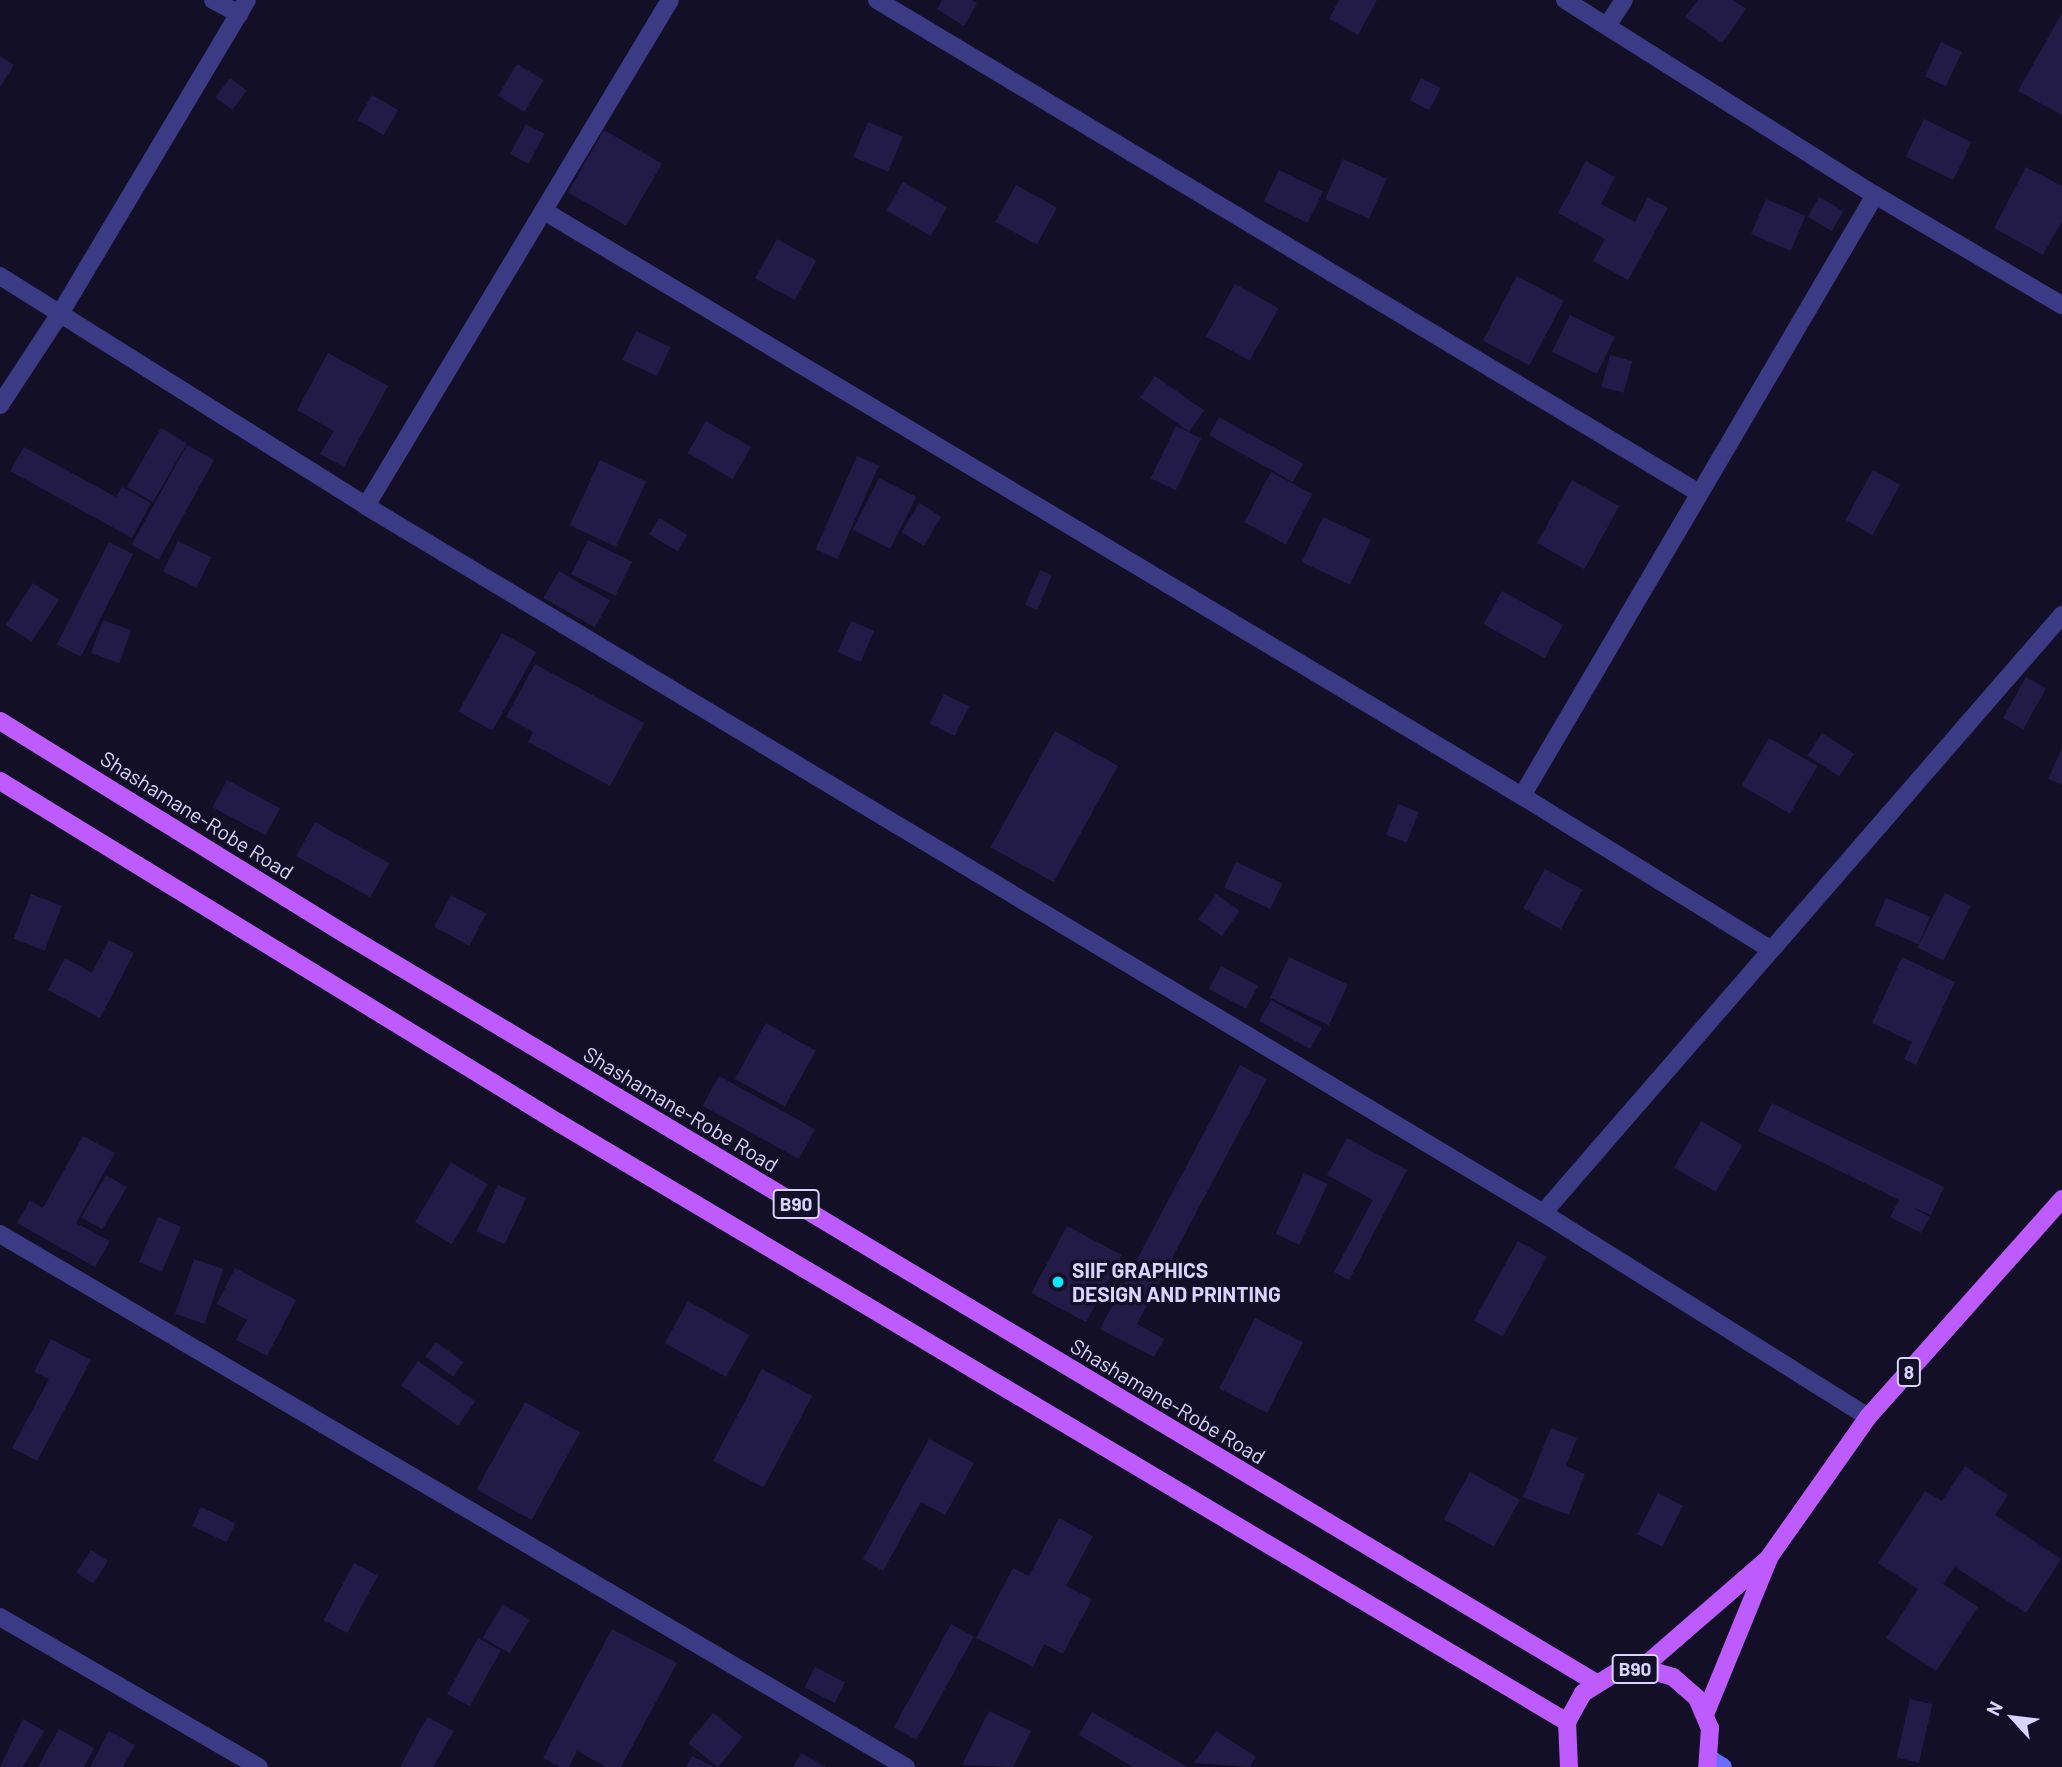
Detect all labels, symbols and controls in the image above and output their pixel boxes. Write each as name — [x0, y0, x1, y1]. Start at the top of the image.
street label: Shashamane-Robe Road — [96, 745, 298, 885]
street label: Shashamane-Robe Road — [579, 1041, 783, 1177]
road number: B90 — [772, 1188, 820, 1220]
place label: SIIF GRAPHICS DESIGN AND PRINTING — [1072, 1257, 1281, 1307]
marker: SIIF GRAPHICS DESIGN AND PRINTING — [1050, 1274, 1066, 1290]
street label: Shashamane-Robe Road — [1066, 1333, 1270, 1469]
road number: 8 — [1897, 1356, 1921, 1388]
road number: B90 — [1610, 1653, 1660, 1684]
north arrow — [1978, 1683, 2048, 1753]
text: N — [1981, 1697, 2007, 1719]

